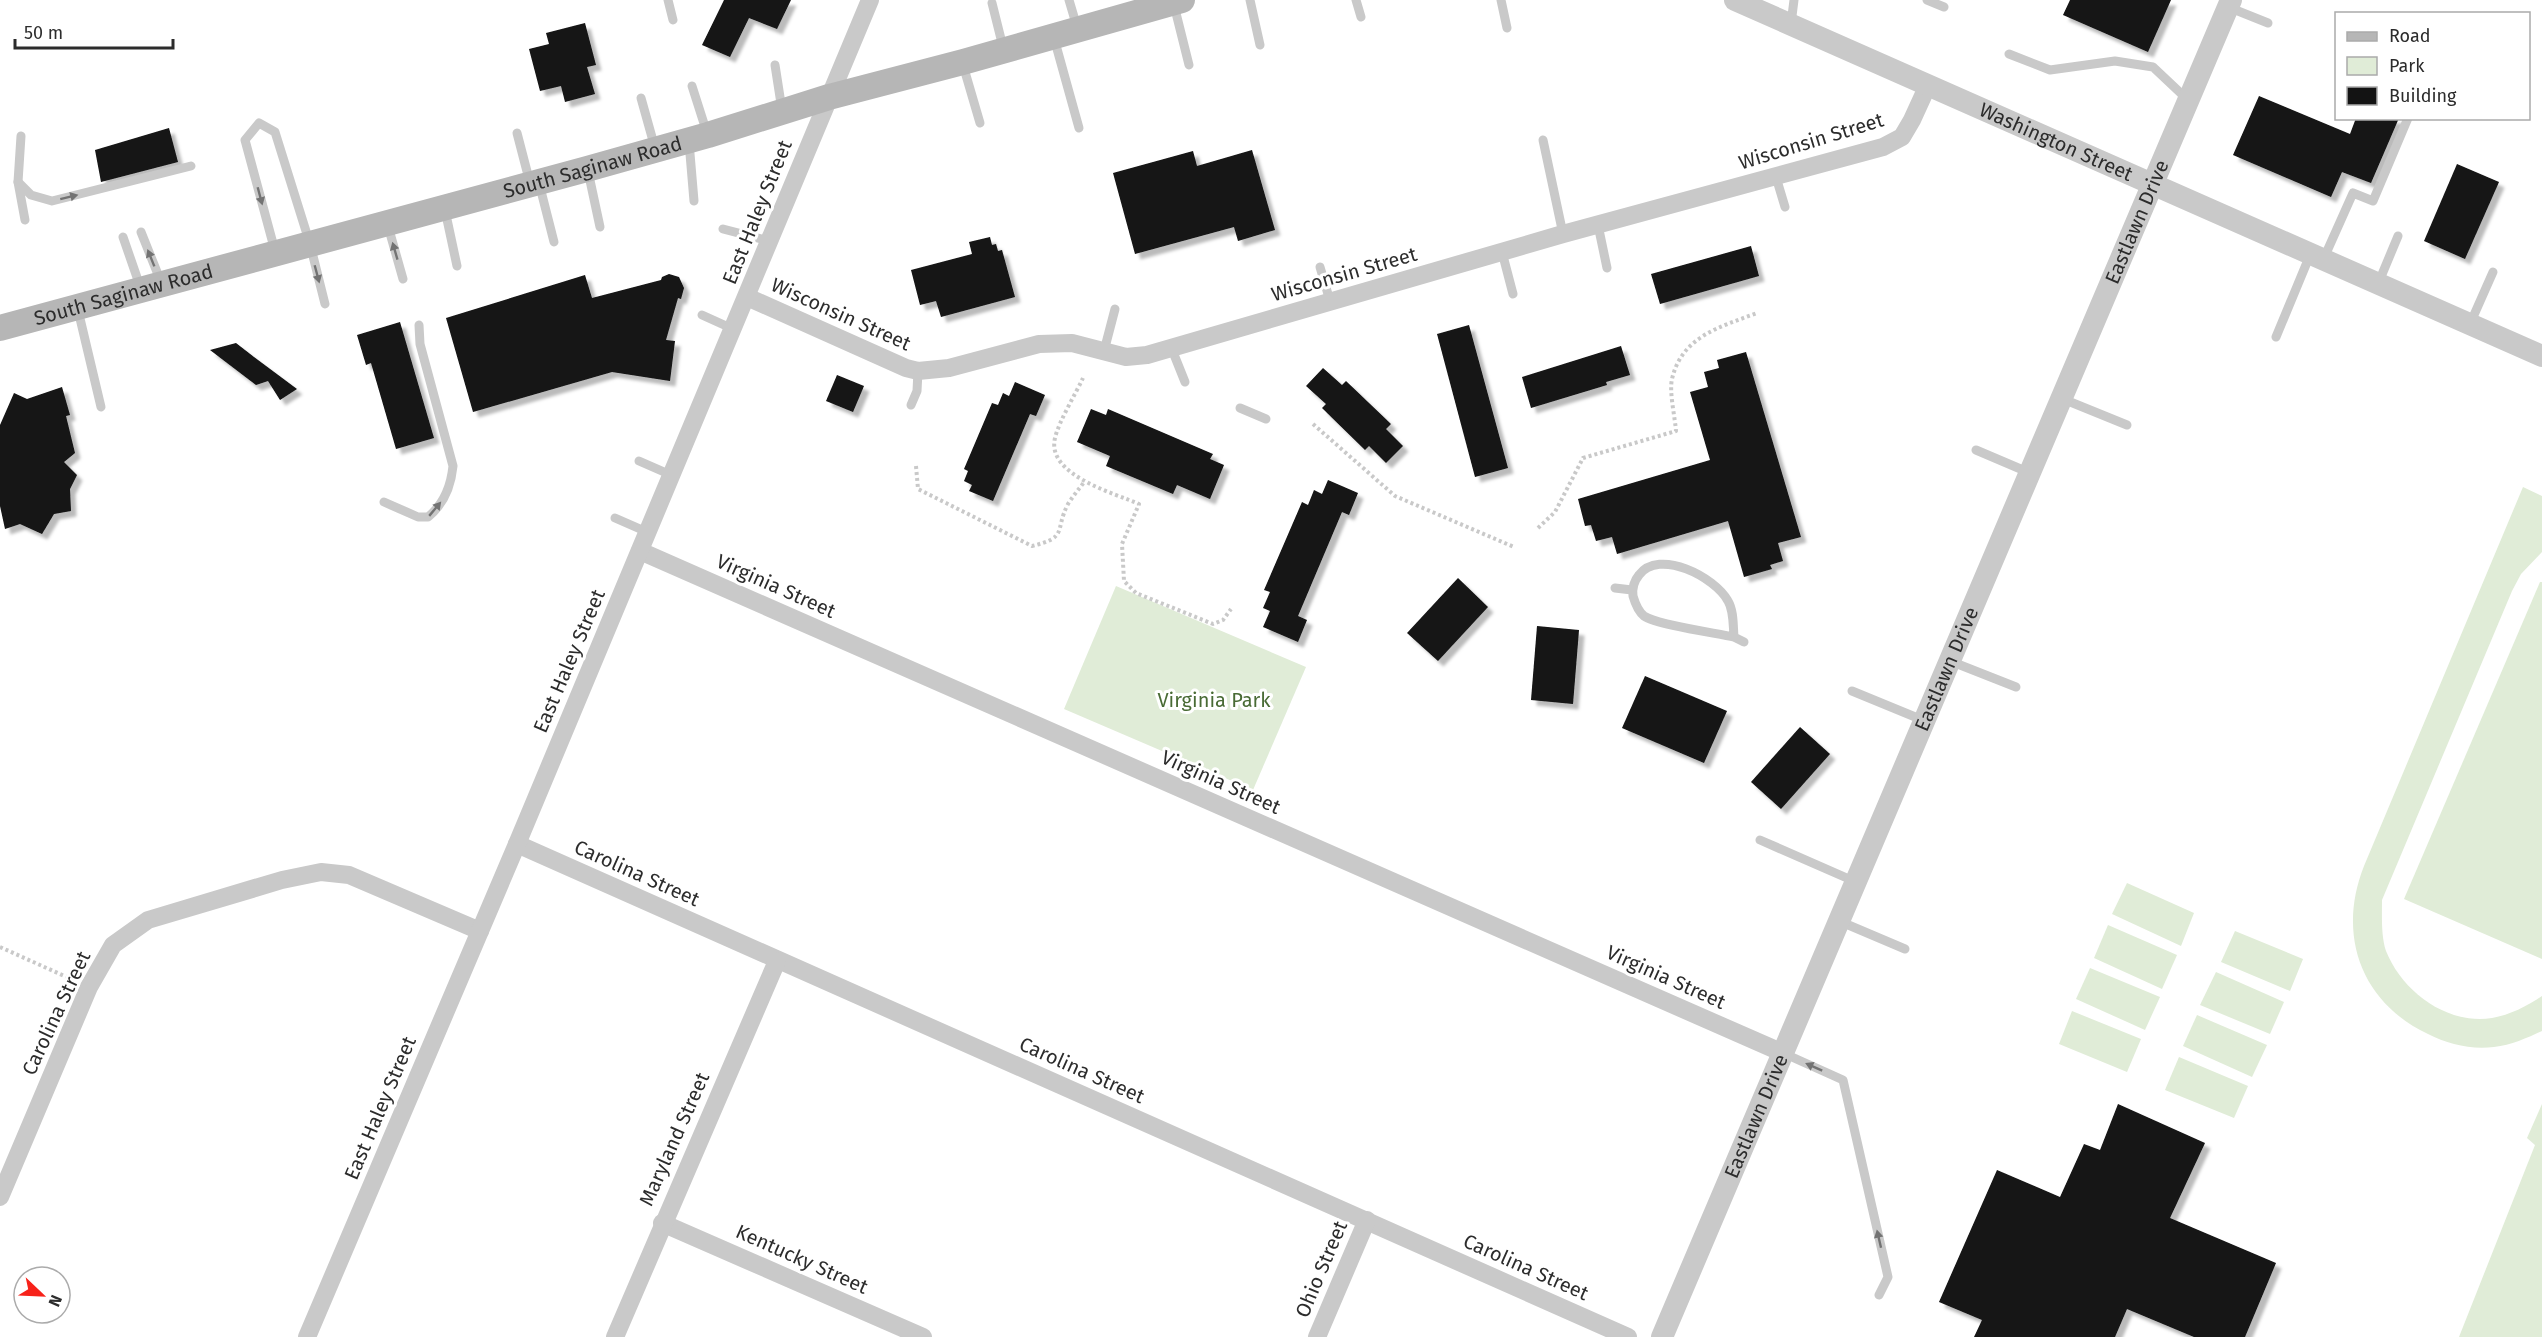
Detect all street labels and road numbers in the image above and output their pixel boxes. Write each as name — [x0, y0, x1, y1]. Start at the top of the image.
street label: Washington Street — [1976, 97, 2137, 186]
street label: Wisconsin Street — [1736, 107, 1887, 174]
street label: South Saginaw Road — [500, 131, 685, 203]
street label: East Haley Street — [717, 136, 797, 288]
street label: Eastlawn Drive — [2100, 156, 2174, 287]
street label: Wisconsin Street — [1268, 242, 1420, 306]
street label: South Saginaw Road — [31, 259, 216, 330]
street label: Wisconsin Street — [767, 272, 915, 356]
street label: Virginia Street — [713, 549, 840, 623]
street label: East Haley Street — [528, 585, 610, 736]
street label: Eastlawn Drive — [1909, 603, 1983, 735]
street label: Virginia Street — [1158, 745, 1285, 819]
street label: Carolina Street — [571, 835, 704, 912]
street label: Virginia Street — [1603, 940, 1730, 1014]
street label: Carolina Street — [17, 946, 96, 1079]
street label: East Haley Street — [339, 1032, 421, 1183]
street label: Carolina Street — [1016, 1032, 1149, 1109]
street label: Eastlawn Drive — [1719, 1051, 1793, 1182]
street label: Maryland Street — [634, 1068, 715, 1210]
street label: Ohio Street — [1290, 1216, 1352, 1321]
street label: Kentucky Street — [732, 1219, 873, 1299]
street label: Carolina Street — [1460, 1229, 1593, 1306]

